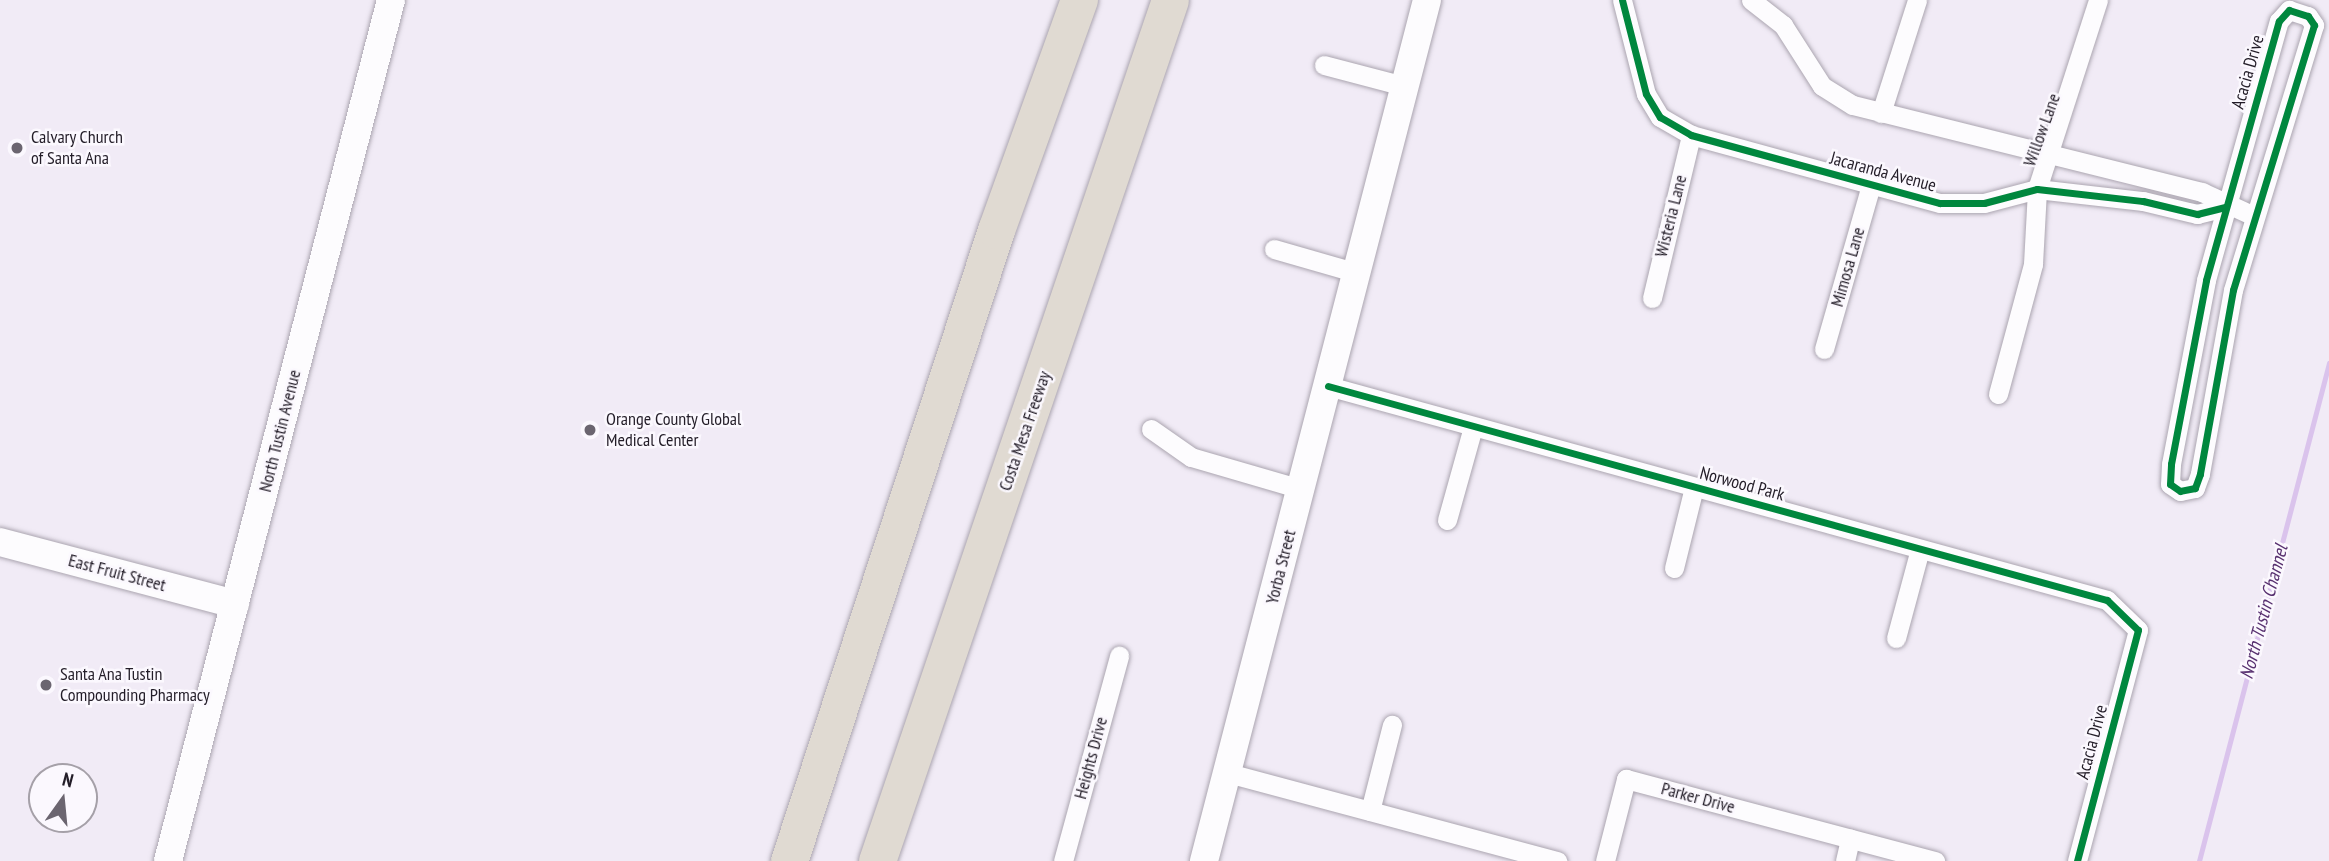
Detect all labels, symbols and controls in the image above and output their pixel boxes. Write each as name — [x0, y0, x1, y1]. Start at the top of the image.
street label: Acacia Drive — [2227, 33, 2269, 111]
street label: Willow Lane — [2019, 91, 2065, 169]
place label: Calvary Church of Santa Ana — [31, 127, 123, 170]
marker: Calvary Church of Santa Ana — [9, 140, 25, 156]
street label: Jacaranda Avenue — [1827, 147, 1939, 197]
street label: Wisteria Lane — [1650, 173, 1692, 259]
street label: Mimosa Lane — [1826, 225, 1870, 309]
street label: North Tustin Avenue — [254, 367, 306, 495]
street label: Costa Mesa Freeway — [994, 368, 1056, 494]
place label: Orange County Global Medical Center — [606, 409, 742, 452]
marker: Orange County Global Medical Center — [580, 420, 600, 440]
street label: Norwood Park — [1697, 462, 1787, 506]
street label: Yorba Street — [1261, 528, 1301, 606]
water label: North Tustin Channel — [2235, 542, 2293, 682]
street label: East Fruit Street — [66, 550, 168, 596]
place label: Santa Ana Tustin Compounding Pharmacy — [60, 664, 210, 706]
marker: Santa Ana Tustin Compounding Pharmacy — [38, 677, 54, 693]
street label: Acacia Drive — [2072, 703, 2112, 781]
street label: Heights Drive — [1070, 715, 1112, 801]
north arrow — [28, 763, 98, 833]
text: N — [60, 767, 76, 793]
street label: Parker Drive — [1659, 778, 1737, 818]

